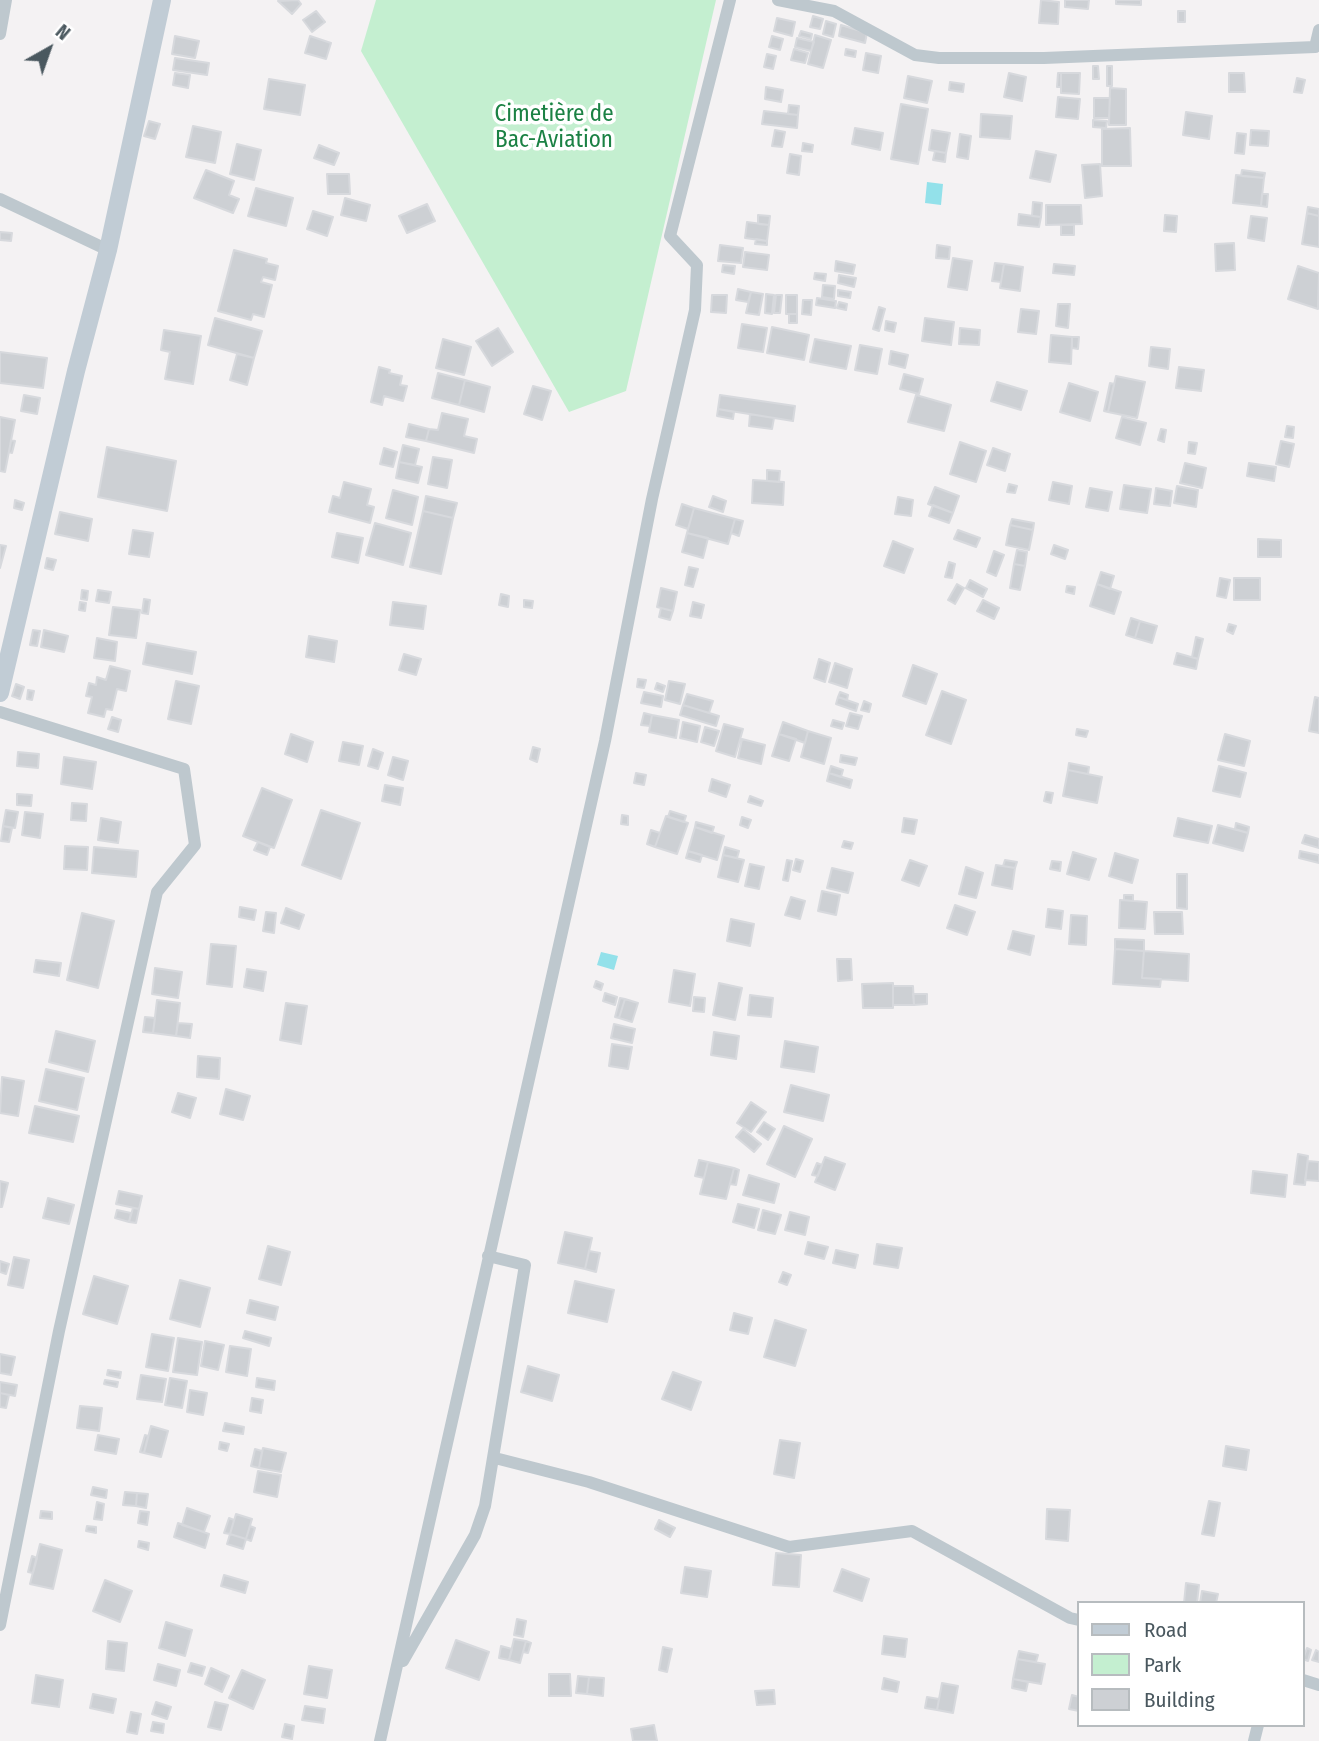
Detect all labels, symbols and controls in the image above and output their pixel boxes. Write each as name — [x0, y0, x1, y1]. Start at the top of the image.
north arrow — [14, 14, 84, 84]
text: N — [51, 20, 75, 45]
park label: Cimetière de Bac-Aviation — [494, 101, 614, 155]
legend — [1078, 1601, 1305, 1727]
text: Road — [1144, 1617, 1188, 1643]
text: Park — [1144, 1652, 1181, 1678]
text: Building — [1144, 1687, 1215, 1713]

